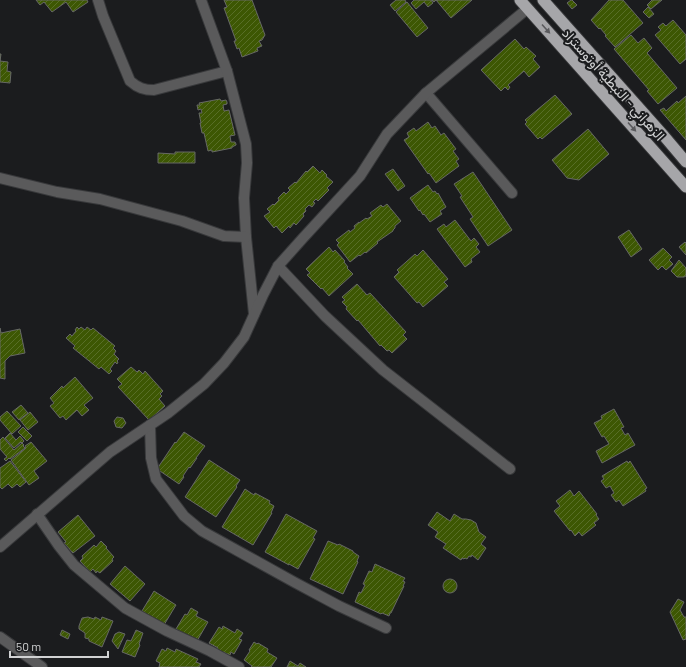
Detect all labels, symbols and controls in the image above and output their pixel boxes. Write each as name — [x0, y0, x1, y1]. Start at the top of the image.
one-way arrow — [541, 24, 550, 35]
street label: الزهراني - النبطية أوتوستراد — [556, 24, 669, 146]
one-way arrow — [627, 122, 636, 131]
scale bar — [10, 633, 108, 659]
text: 50 m — [16, 639, 41, 653]

